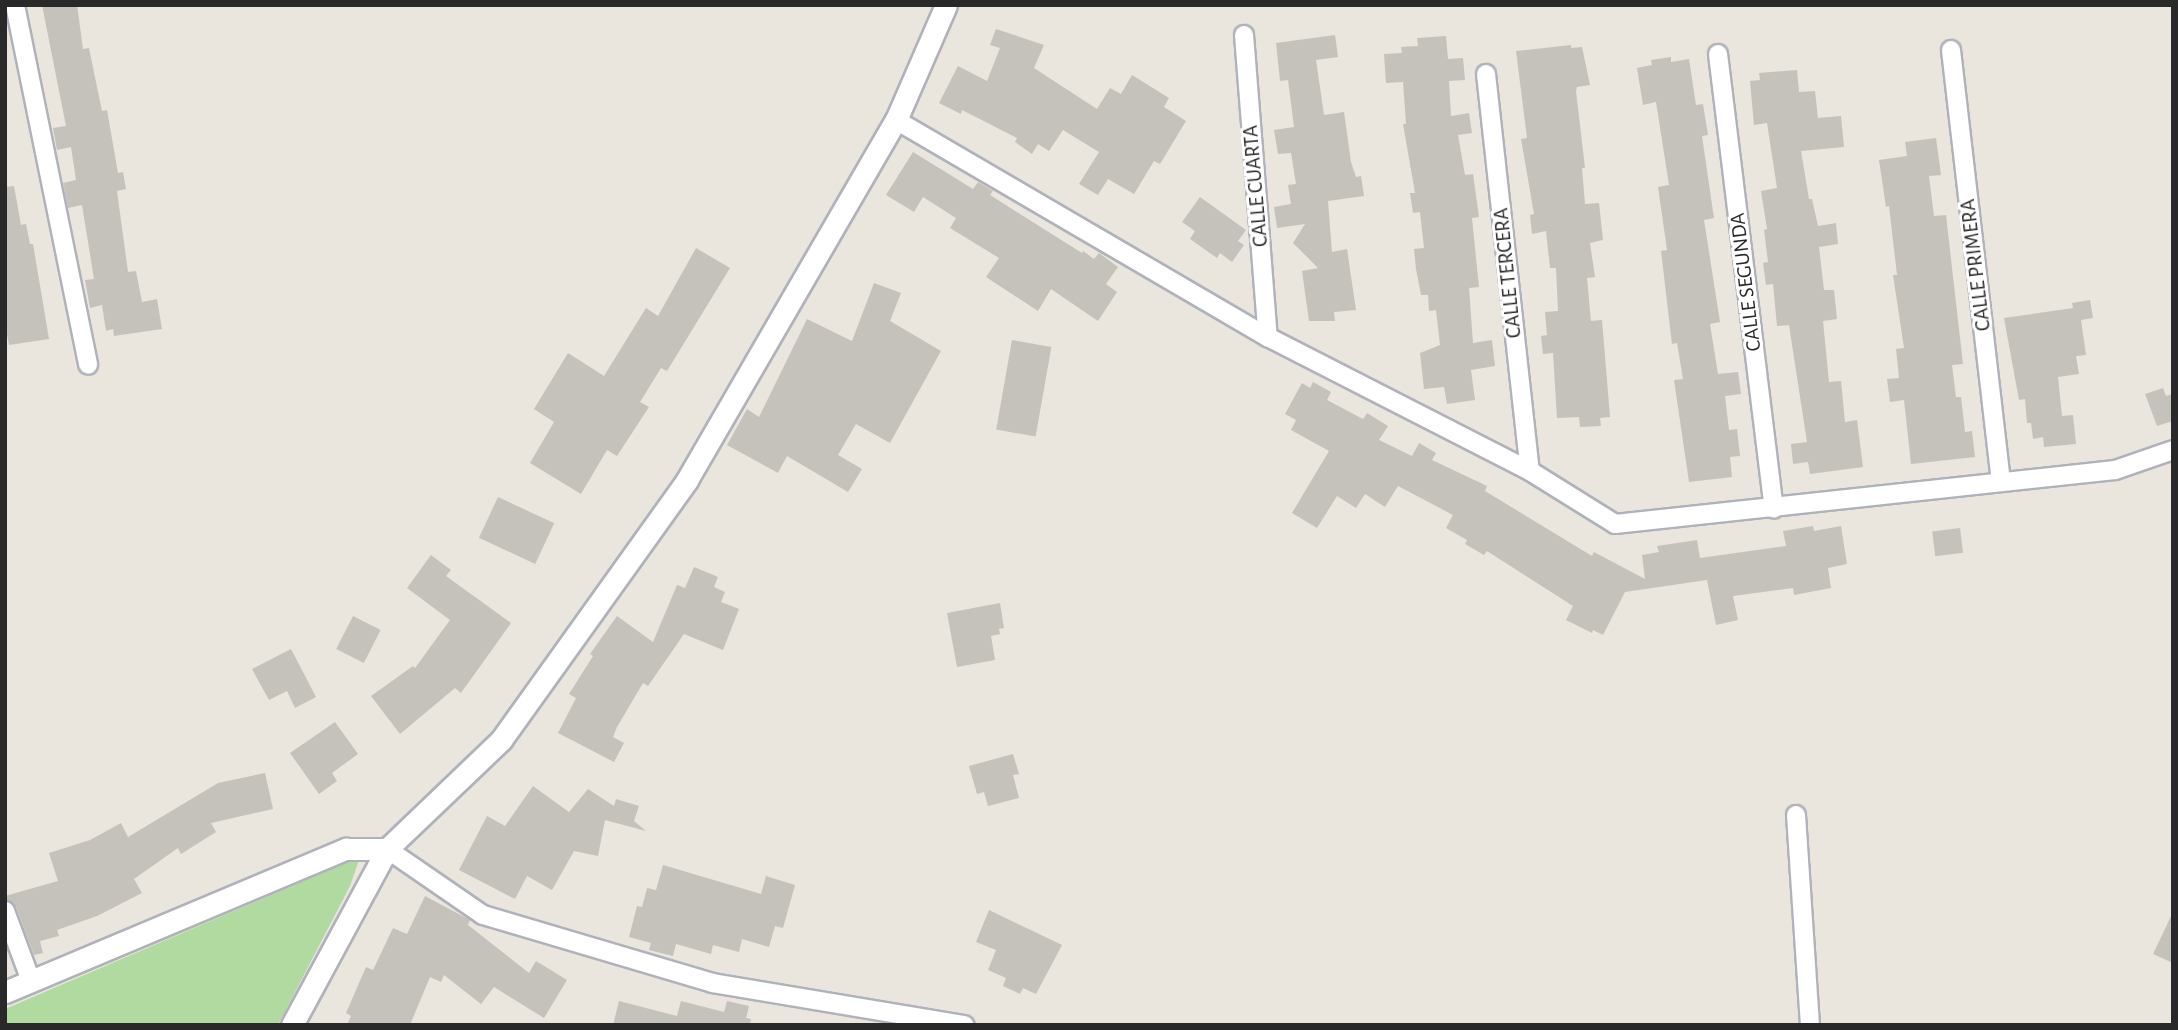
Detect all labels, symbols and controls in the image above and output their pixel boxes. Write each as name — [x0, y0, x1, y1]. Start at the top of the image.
street label: CALLE CUARTA — [1238, 124, 1274, 248]
street label: CALLE PRIMERA — [1955, 198, 1997, 332]
street label: CALLE TERCERA — [1489, 207, 1527, 339]
street label: CALLE SEGUNDA — [1725, 211, 1767, 353]

